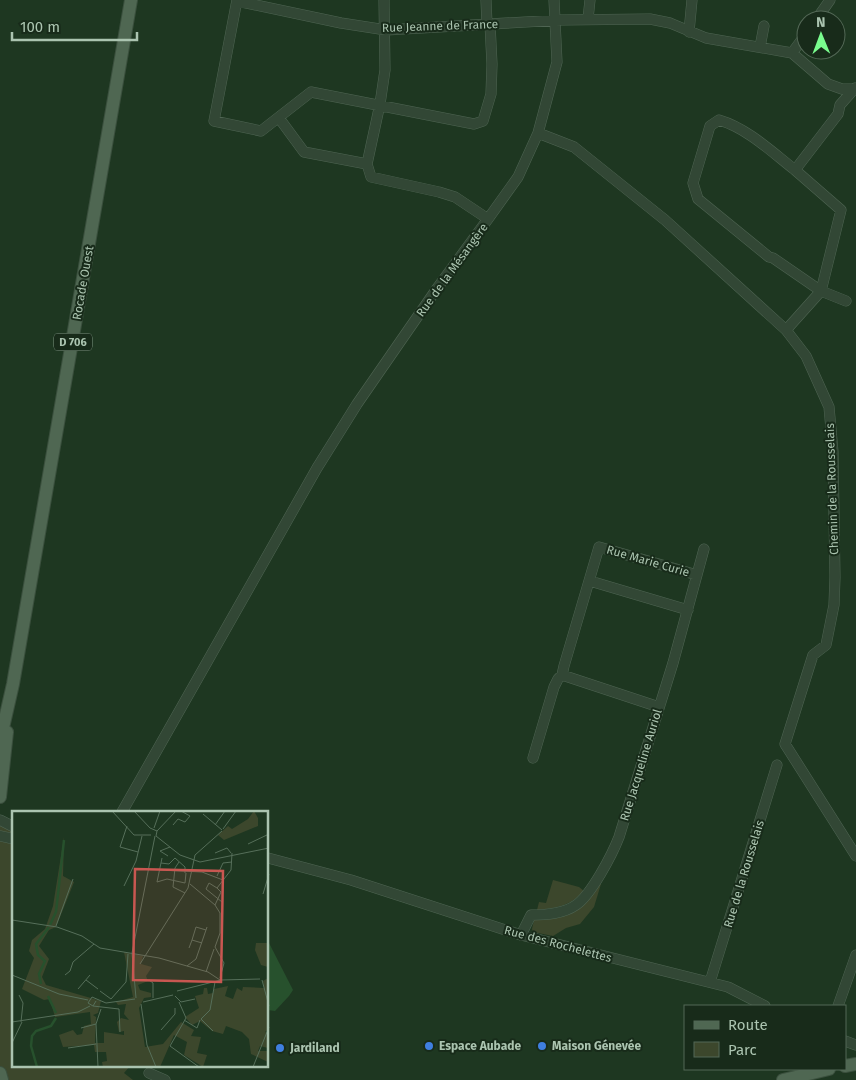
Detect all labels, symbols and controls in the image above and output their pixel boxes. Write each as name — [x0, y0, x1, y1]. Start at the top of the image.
scale bar — [12, 10, 138, 42]
north arrow — [796, 10, 846, 60]
text: N — [816, 14, 826, 31]
street label: Rue Jeanne de France — [382, 17, 498, 35]
text: 100 m — [20, 18, 60, 36]
street label: Rue de la Mésangère — [413, 220, 491, 320]
street label: Rocade Ouest — [70, 244, 97, 321]
road number: D 706 — [54, 334, 92, 351]
street label: Chemin de la Rousselais — [823, 423, 841, 555]
street label: Rue Marie Curie — [605, 542, 691, 580]
street label: Rue Jacqueline Auriol — [617, 707, 665, 823]
inset map — [12, 811, 269, 1068]
street label: Rue de la Rousselais — [721, 818, 767, 929]
street label: Rue des Rochelettes — [503, 923, 614, 965]
legend — [684, 1005, 846, 1070]
text: Route — [728, 1016, 768, 1034]
place label: Espace Aubade — [439, 1039, 521, 1053]
place label: Maison Génevée — [552, 1039, 641, 1053]
marker: Espace Aubade — [423, 1040, 435, 1052]
marker: Maison Génevée — [536, 1040, 548, 1052]
place label: Jardiland — [289, 1041, 340, 1055]
text: Parc — [728, 1041, 757, 1059]
marker: Jardiland — [274, 1042, 286, 1054]

